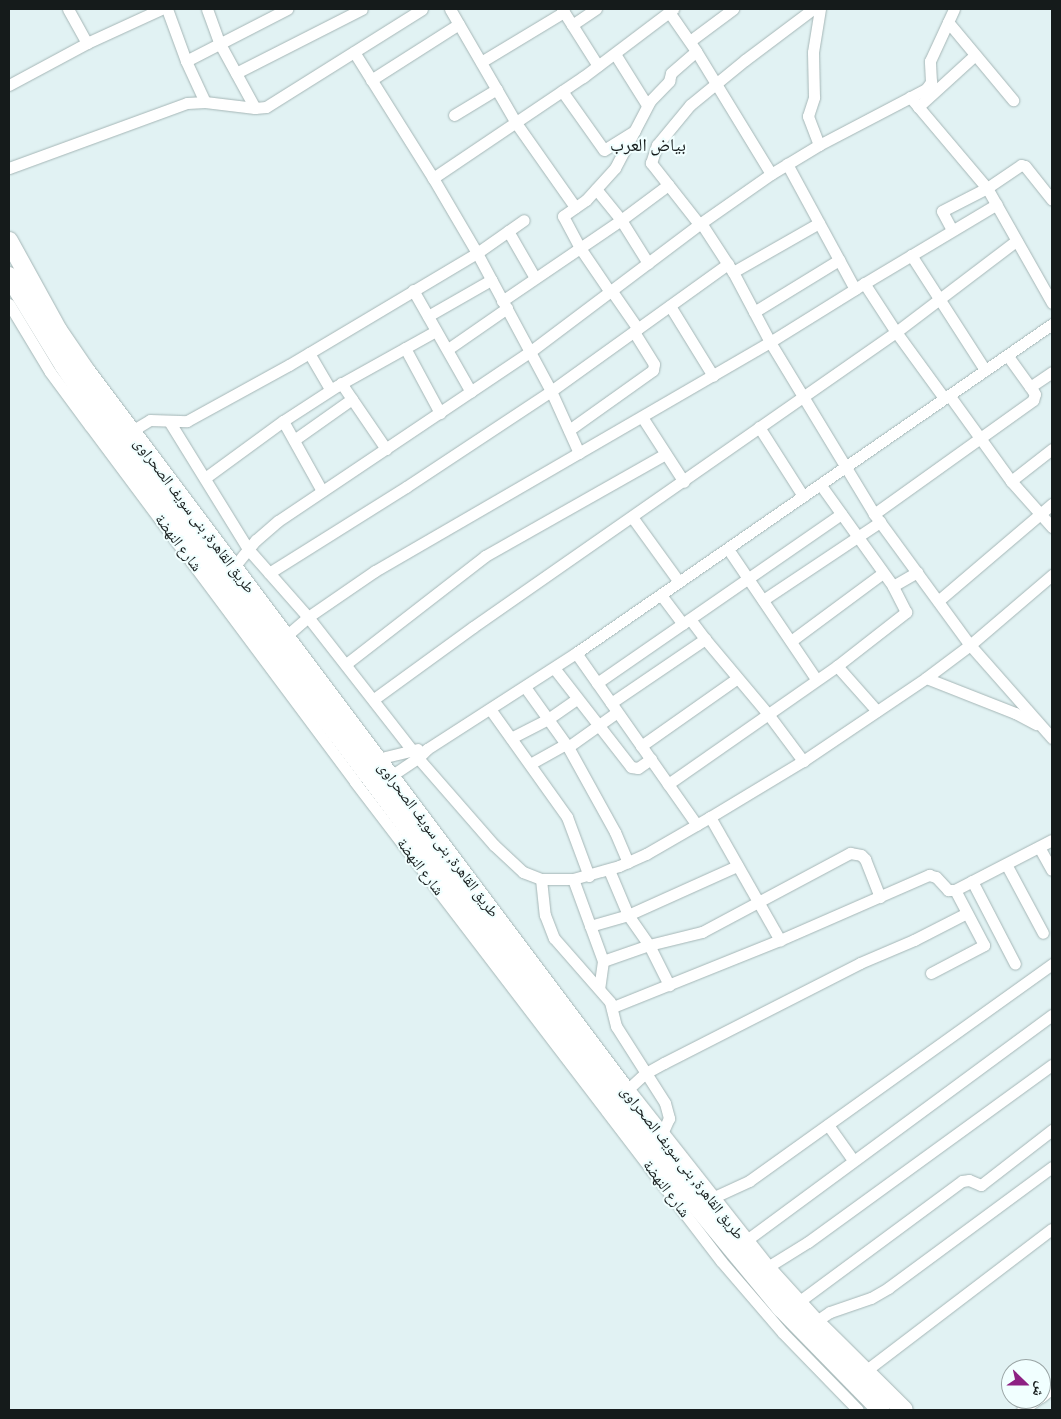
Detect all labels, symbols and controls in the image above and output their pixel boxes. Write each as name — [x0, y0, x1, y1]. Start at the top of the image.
district label: بياض العرب — [610, 135, 686, 157]
street label: طريق القاهرة, بنى سويف الصحراوى — [130, 435, 258, 597]
street label: شارع النهضة — [151, 511, 205, 575]
street label: طريق القاهرة, بنى سويف الصحراوى — [374, 759, 502, 921]
street label: شارع النهضة — [393, 835, 447, 899]
street label: طريق القاهرة, بنى سويف الصحراوى — [616, 1083, 748, 1243]
street label: شارع النهضة — [639, 1157, 693, 1221]
north arrow — [1001, 1359, 1051, 1409]
text: ش — [1027, 1379, 1051, 1400]

